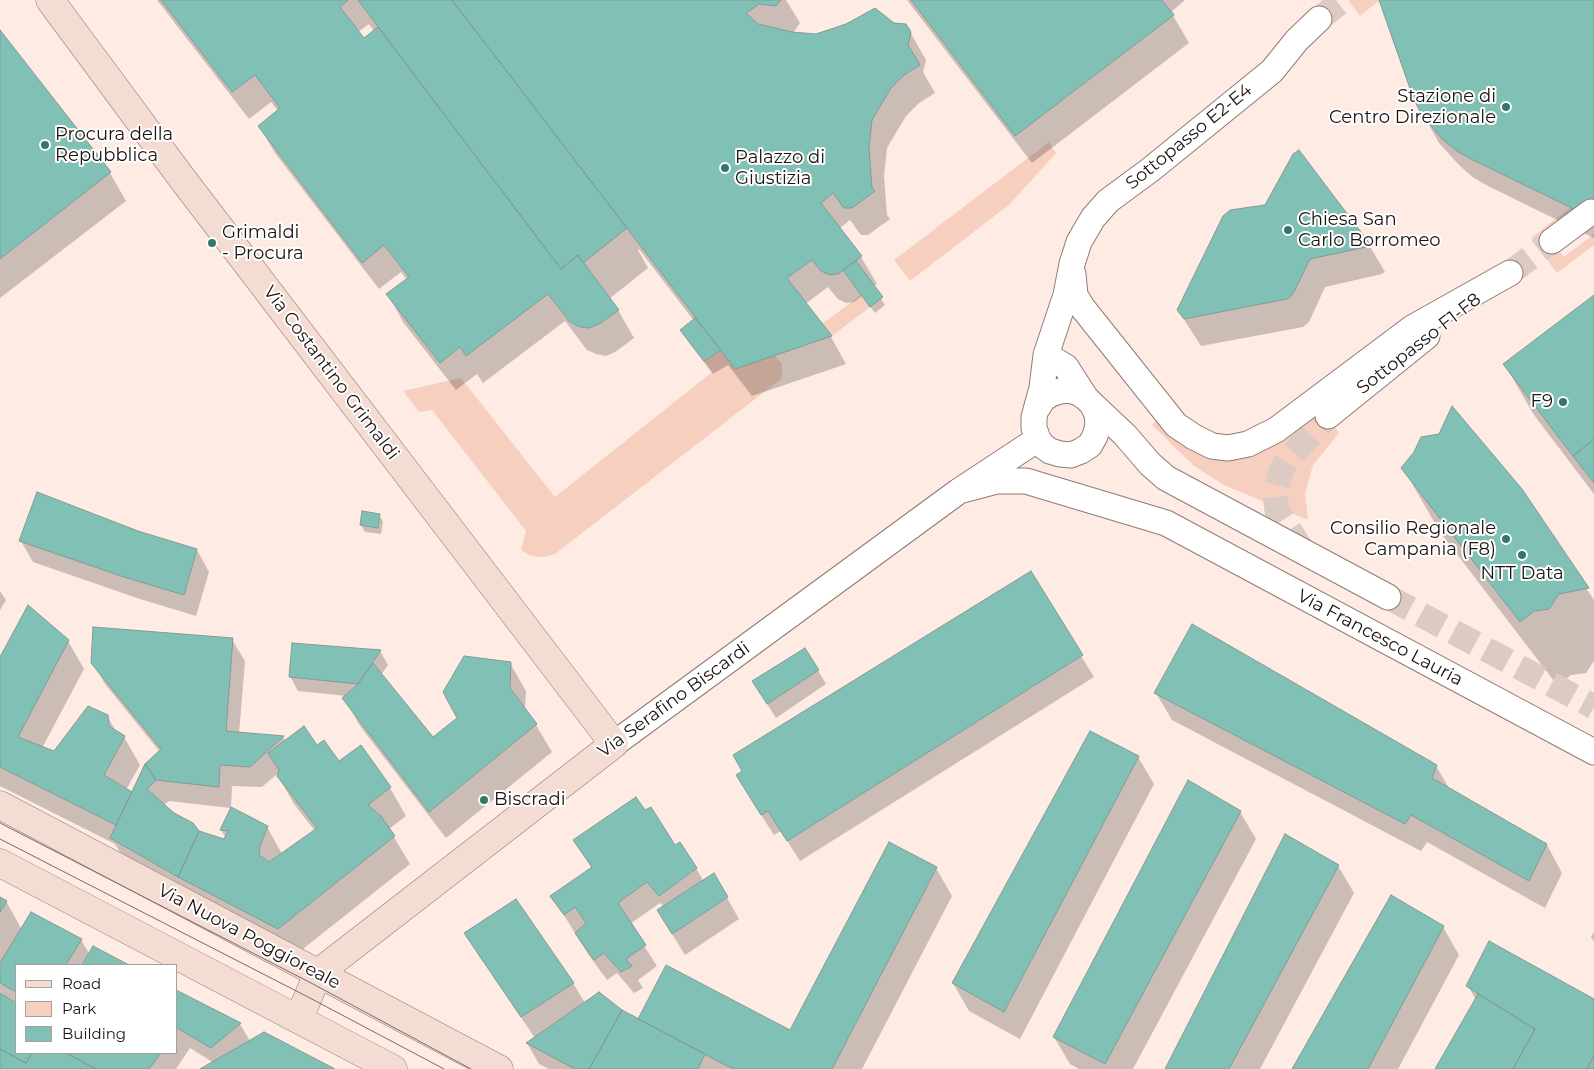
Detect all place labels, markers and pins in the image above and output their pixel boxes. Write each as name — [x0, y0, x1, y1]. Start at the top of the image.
place label: Stazione di Centro Direzionale — [1329, 86, 1496, 128]
marker: Stazione di Centro Direzionale — [1500, 101, 1512, 113]
place label: Procura della Repubblica — [55, 124, 173, 166]
marker: Procura della Repubblica — [39, 139, 51, 151]
place label: Palazzo di Giustizia — [735, 147, 825, 190]
marker: Palazzo di Giustizia — [719, 162, 731, 174]
place label: Chiesa San Carlo Borromeo — [1298, 209, 1441, 252]
place label: Grimaldi - Procura — [222, 222, 304, 264]
marker: Chiesa San Carlo Borromeo — [1282, 224, 1294, 236]
marker: Grimaldi - Procura — [206, 237, 218, 249]
place label: F9 — [1531, 391, 1553, 413]
marker: F9 — [1557, 396, 1569, 408]
place label: Consilio Regionale Campania (F8) — [1330, 518, 1496, 560]
marker: Consilio Regionale Campania (F8) — [1500, 533, 1512, 545]
marker: NTT Data — [1516, 549, 1528, 561]
place label: NTT Data — [1480, 563, 1564, 585]
place label: Biscradi — [494, 789, 565, 811]
marker: Biscradi — [478, 794, 490, 806]

